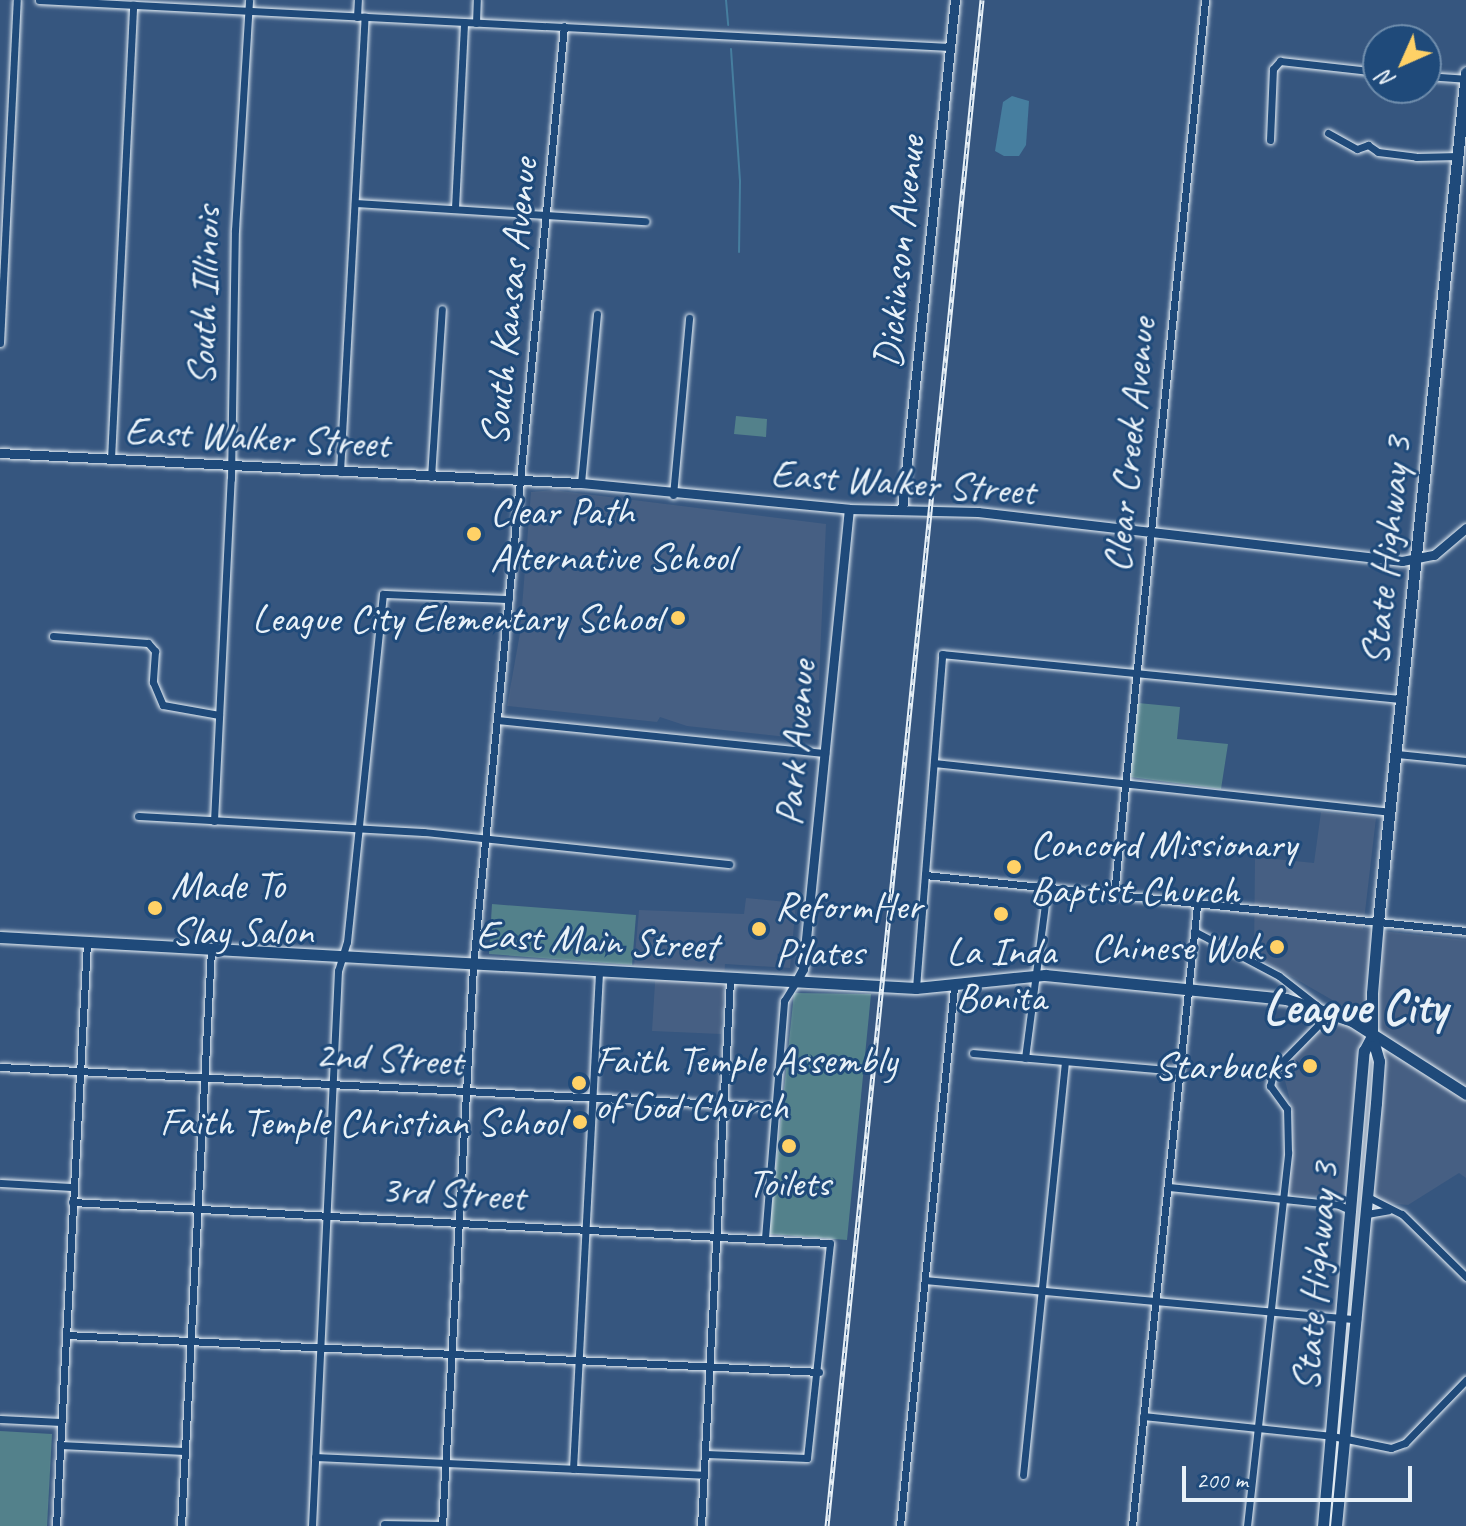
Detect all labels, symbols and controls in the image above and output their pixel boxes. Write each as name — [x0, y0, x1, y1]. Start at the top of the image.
north arrow — [1362, 24, 1442, 104]
text: N — [1372, 65, 1401, 94]
street label: Dickinson Avenue — [863, 134, 935, 370]
street label: South Kansas Avenue — [470, 156, 548, 448]
street label: South Illinois — [177, 205, 231, 387]
street label: Clear Creek Avenue — [1092, 316, 1166, 574]
street label: East Walker Street — [122, 406, 392, 468]
street label: State Highway 3 — [1350, 435, 1422, 667]
street label: East Walker Street — [768, 449, 1038, 515]
place label: Clear Path Alternative School — [490, 487, 734, 581]
marker: Clear Path Alternative School — [465, 525, 483, 543]
place label: League City Elementary School — [252, 594, 662, 642]
marker: League City Elementary School — [669, 609, 687, 627]
street label: Park Avenue — [764, 659, 826, 827]
place label: Concord Missionary Baptist Church — [1030, 820, 1298, 914]
marker: Concord Missionary Baptist Church — [1005, 858, 1023, 876]
place label: Made To Slay Salon — [171, 861, 314, 955]
place label: ReformHer Pilates — [775, 882, 922, 976]
marker: Made To Slay Salon — [146, 899, 164, 917]
marker: La Inda Bonita — [992, 905, 1010, 923]
street label: East Main Street — [474, 910, 720, 970]
marker: ReformHer Pilates — [750, 920, 768, 938]
place label: Chinese Wok — [1091, 923, 1261, 971]
place label: La Inda Bonita — [946, 927, 1056, 1021]
marker: Chinese Wok — [1268, 938, 1286, 956]
district label: League City — [1263, 979, 1447, 1037]
street label: 2nd Street — [314, 1030, 464, 1086]
place label: Faith Temple Assembly of God Church — [595, 1036, 893, 1130]
place label: Starbucks — [1154, 1042, 1294, 1090]
marker: Starbucks — [1301, 1057, 1319, 1075]
marker: Faith Temple Assembly of God Church — [570, 1074, 588, 1092]
place label: Faith Temple Christian School — [163, 1098, 564, 1146]
marker: Faith Temple Christian School — [571, 1113, 589, 1131]
marker: Toilets — [780, 1137, 798, 1155]
place label: Toilets — [748, 1159, 830, 1207]
street label: State Highway 3 — [1281, 1162, 1349, 1392]
street label: 3rd Street — [379, 1165, 527, 1221]
scale bar — [1186, 1450, 1416, 1500]
text: 200 m — [1196, 1465, 1248, 1495]

